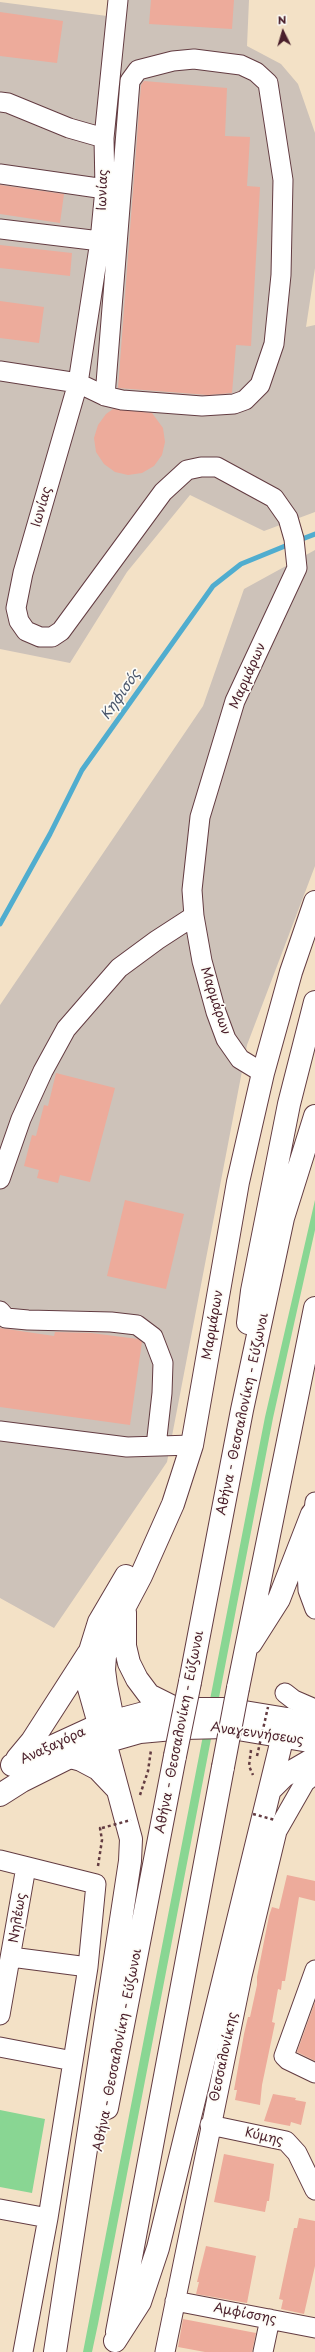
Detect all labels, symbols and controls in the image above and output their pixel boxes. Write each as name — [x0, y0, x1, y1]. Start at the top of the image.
text: N — [277, 11, 287, 28]
north arrow — [263, 12, 303, 52]
street label: Ιωνίας — [94, 169, 112, 211]
street label: Ιωνίας — [29, 485, 55, 529]
street label: Μαρμάρων — [227, 641, 269, 711]
water label: Κηφισός — [98, 667, 144, 723]
street label: Μαρμάρων — [197, 965, 233, 1037]
street label: Μαρμάρων — [199, 1289, 227, 1361]
street label: Αθήνα - Θεσσαλονίκη - Εύζωνοι — [214, 1311, 272, 1517]
street label: Αθήνα - Θεσσαλονίκη - Εύζωνοι — [153, 1629, 207, 1835]
street label: Αναγεννήσεως — [209, 1720, 305, 1748]
street label: Αναξαγόρα — [18, 1724, 88, 1768]
street label: Νηλέως — [6, 1892, 30, 1944]
street label: Αθήνα - Θεσσαλονίκη - Εύζωνοι — [91, 1947, 145, 2153]
street label: Θεσσαλονίκης — [207, 2011, 241, 2103]
street label: Κύμης — [243, 2125, 285, 2149]
street label: Αμφίσσης — [212, 2300, 278, 2328]

